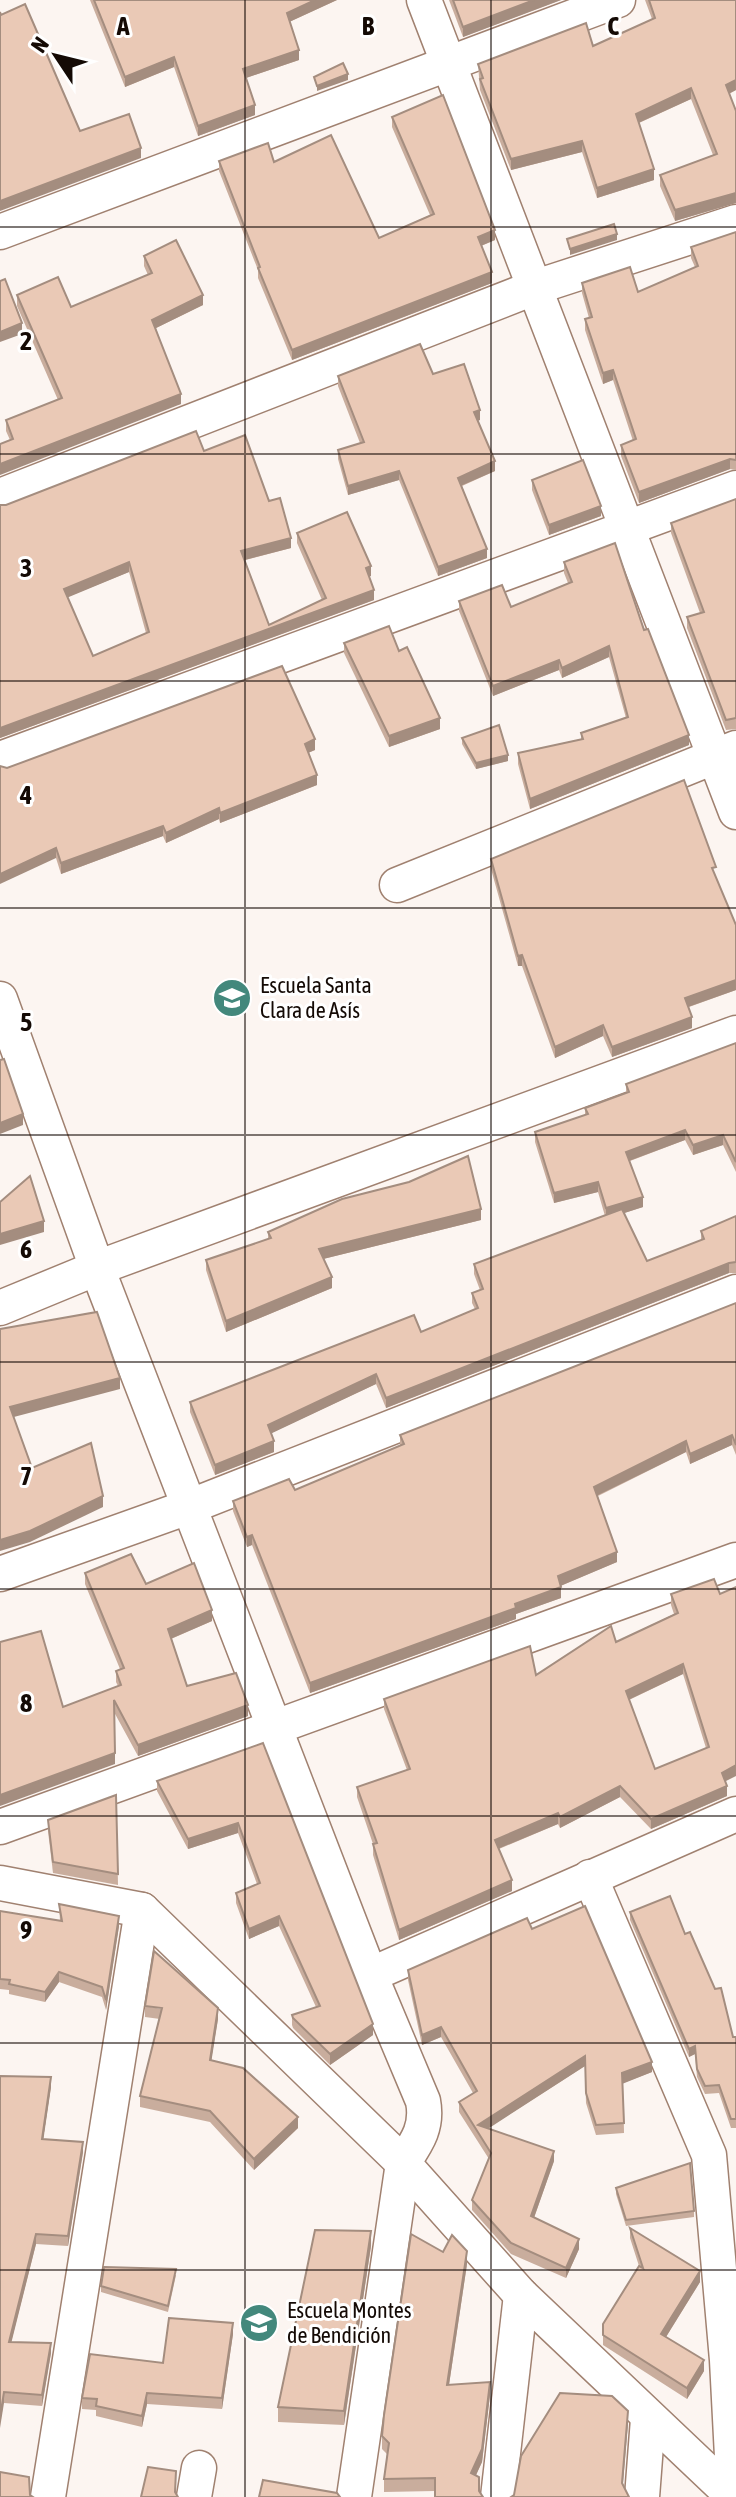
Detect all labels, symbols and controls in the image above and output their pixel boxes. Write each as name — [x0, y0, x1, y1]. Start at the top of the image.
text: A — [116, 11, 130, 41]
text: B — [362, 11, 375, 41]
text: C — [607, 11, 619, 41]
north arrow — [16, 16, 96, 96]
text: N — [25, 32, 54, 57]
text: 2 — [20, 326, 32, 356]
text: 3 — [20, 553, 32, 583]
text: 4 — [19, 780, 32, 810]
place label: Escuela Santa Clara de Asís — [260, 972, 372, 1023]
school or university icon: Escuela Santa Clara de Asís — [211, 977, 253, 1019]
text: 5 — [20, 1007, 32, 1037]
text: 6 — [20, 1234, 32, 1264]
text: 7 — [20, 1461, 32, 1491]
text: 8 — [20, 1688, 32, 1718]
text: 9 — [20, 1915, 32, 1945]
place label: Escuela Montes de Bendición — [287, 2297, 412, 2348]
school or university icon: Escuela Montes de Bendición — [238, 2302, 280, 2344]

